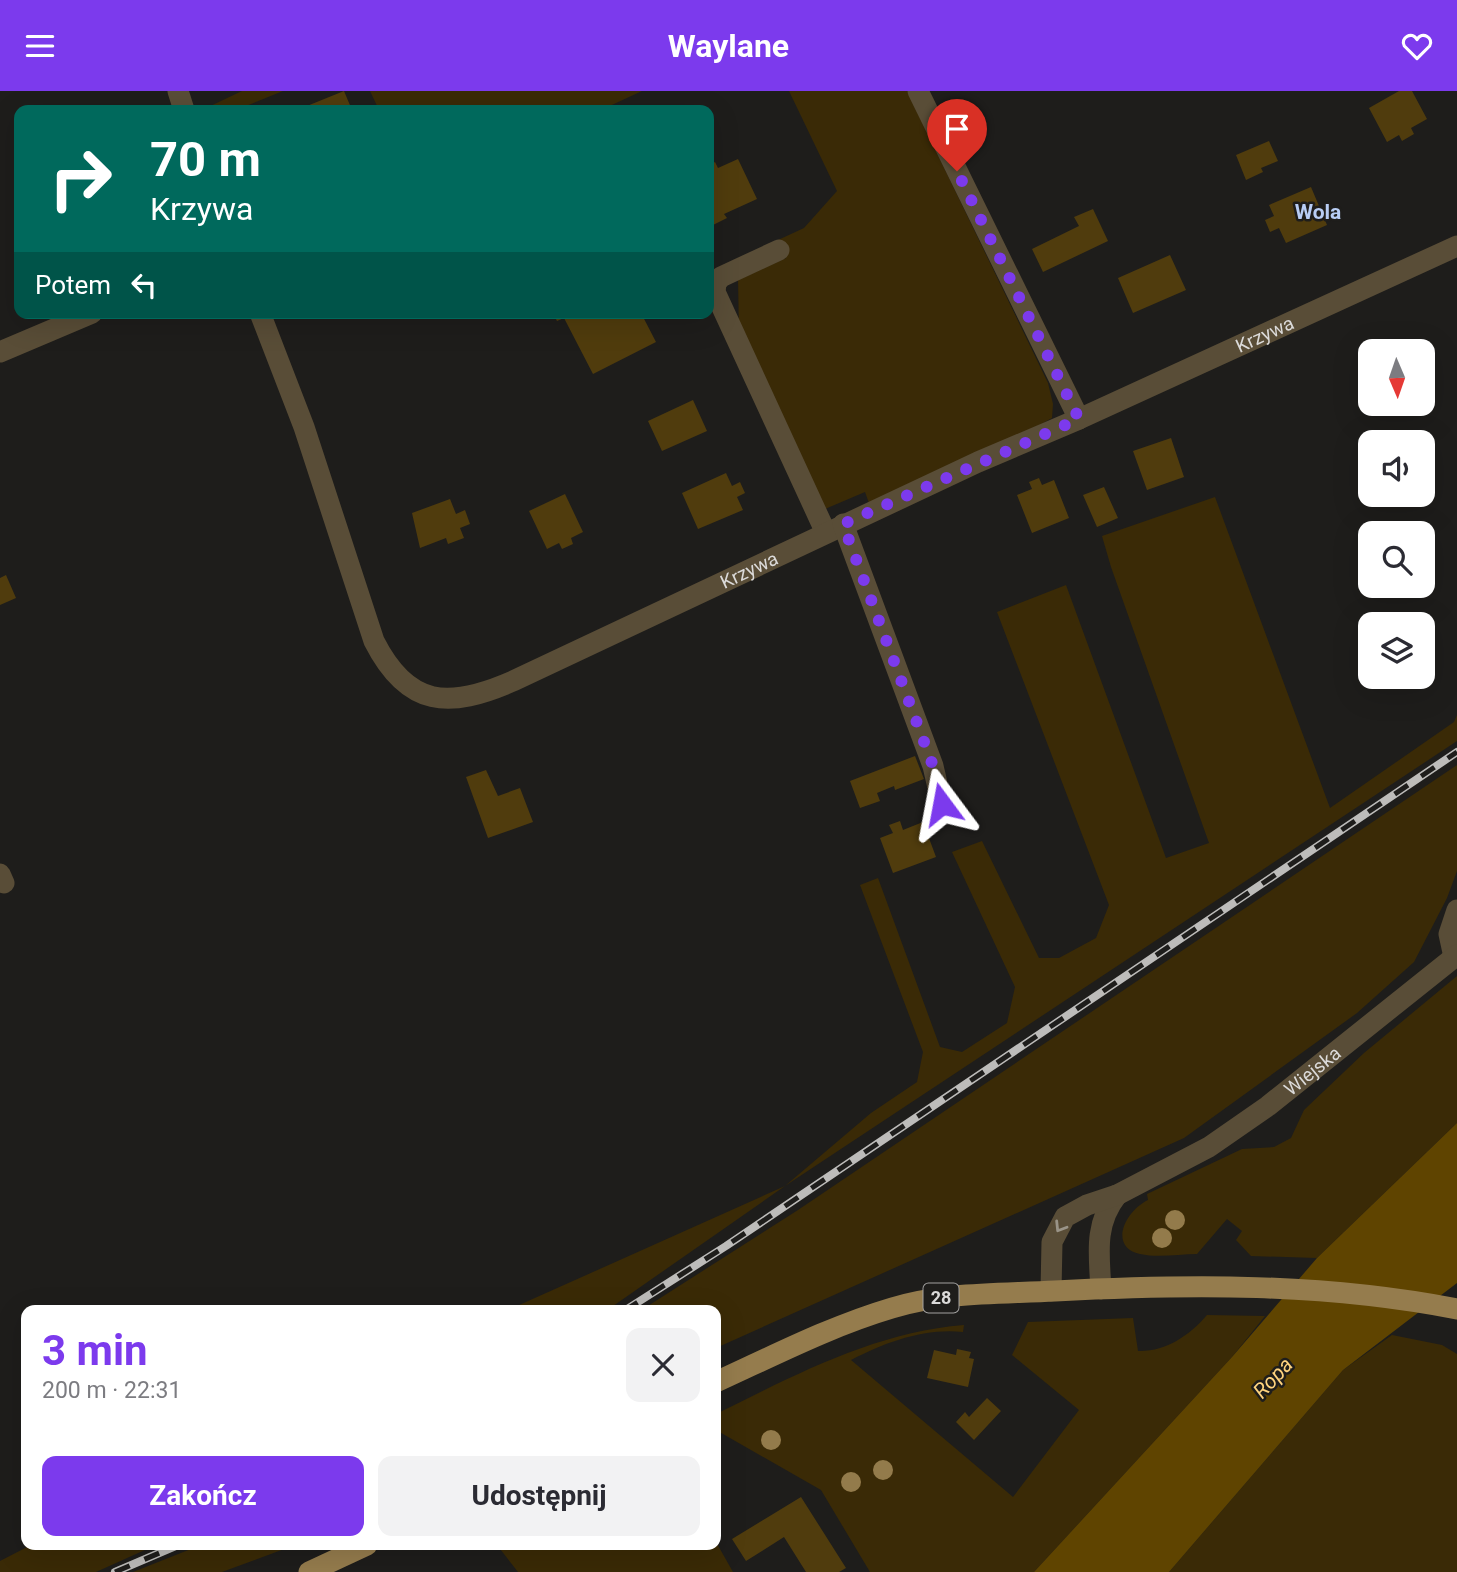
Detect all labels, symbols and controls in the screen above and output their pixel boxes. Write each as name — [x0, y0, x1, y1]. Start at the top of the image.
icon: menu — [21, 27, 59, 65]
text: Waylane — [668, 27, 789, 65]
icon: heart — [1398, 27, 1436, 65]
pin — [927, 99, 987, 171]
icon: arrive — [938, 110, 976, 148]
text: 70 m — [150, 131, 261, 188]
icon: right — [35, 133, 126, 224]
text: Krzywa — [150, 190, 253, 228]
district label: Wola — [1295, 200, 1341, 224]
icon: left — [125, 266, 163, 304]
text: Potem — [35, 270, 111, 300]
street label: Krzywa — [1232, 311, 1297, 358]
north arrow — [1358, 339, 1435, 417]
map controls — [1358, 339, 1435, 689]
button: sound — [1358, 430, 1435, 507]
button: search — [1358, 521, 1435, 598]
street label: Krzywa — [716, 547, 782, 594]
button: layers — [1358, 612, 1435, 689]
position arrow — [905, 767, 979, 841]
street label: Wiejska — [1280, 1042, 1345, 1101]
one-way arrow — [1055, 1219, 1068, 1232]
road number: 28 — [923, 1283, 958, 1313]
text: 3 min — [42, 1326, 148, 1375]
button: close — [626, 1328, 700, 1402]
water label: Ropa — [1248, 1353, 1298, 1403]
text: 200 m · 22:31 — [42, 1377, 181, 1404]
button: Zakończ — [42, 1456, 364, 1536]
button: Udostępnij — [378, 1456, 700, 1536]

